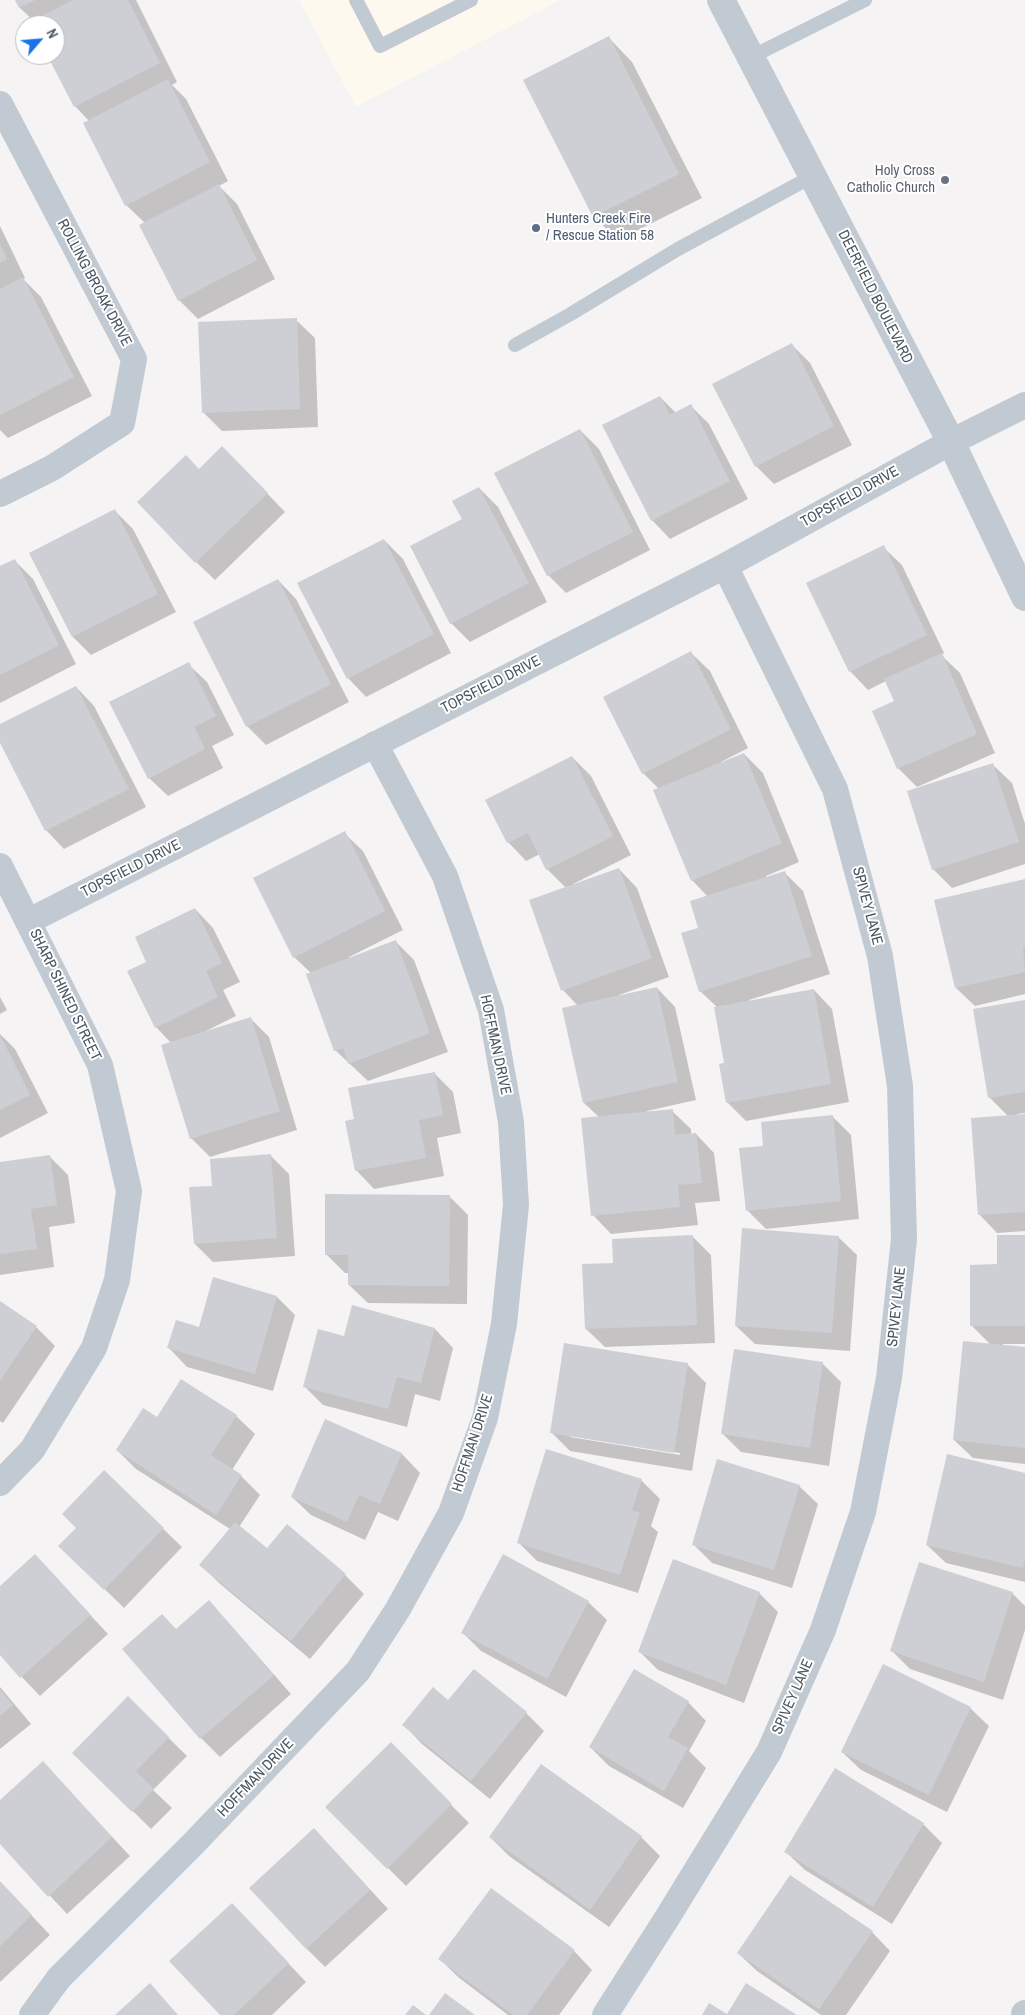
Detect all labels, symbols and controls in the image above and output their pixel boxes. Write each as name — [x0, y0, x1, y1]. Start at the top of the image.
north arrow — [15, 15, 65, 65]
text: N — [43, 26, 62, 41]
place label: Holy Cross Catholic Church — [847, 162, 935, 197]
marker: Holy Cross Catholic Church — [939, 174, 951, 186]
place label: Hunters Creek Fire / Rescue Station 58 — [546, 210, 654, 245]
street label: ROLLING BROAK DRIVE — [53, 216, 135, 350]
marker: Hunters Creek Fire / Rescue Station 58 — [530, 222, 542, 234]
street label: DEERFIELD BOULEVARD — [834, 227, 916, 367]
street label: TOPSFIELD DRIVE — [798, 463, 902, 531]
street label: TOPSFIELD DRIVE — [438, 652, 544, 718]
street label: TOPSFIELD DRIVE — [78, 836, 184, 902]
street label: SPIVEY LANE — [848, 865, 886, 947]
street label: SHARP SHINED STREET — [25, 926, 105, 1064]
street label: HOFFMAN DRIVE — [476, 993, 514, 1097]
street label: SPIVEY LANE — [884, 1266, 910, 1348]
street label: HOFFMAN DRIVE — [449, 1392, 497, 1494]
street label: SPIVEY LANE — [769, 1657, 817, 1737]
street label: HOFFMAN DRIVE — [214, 1735, 298, 1821]

